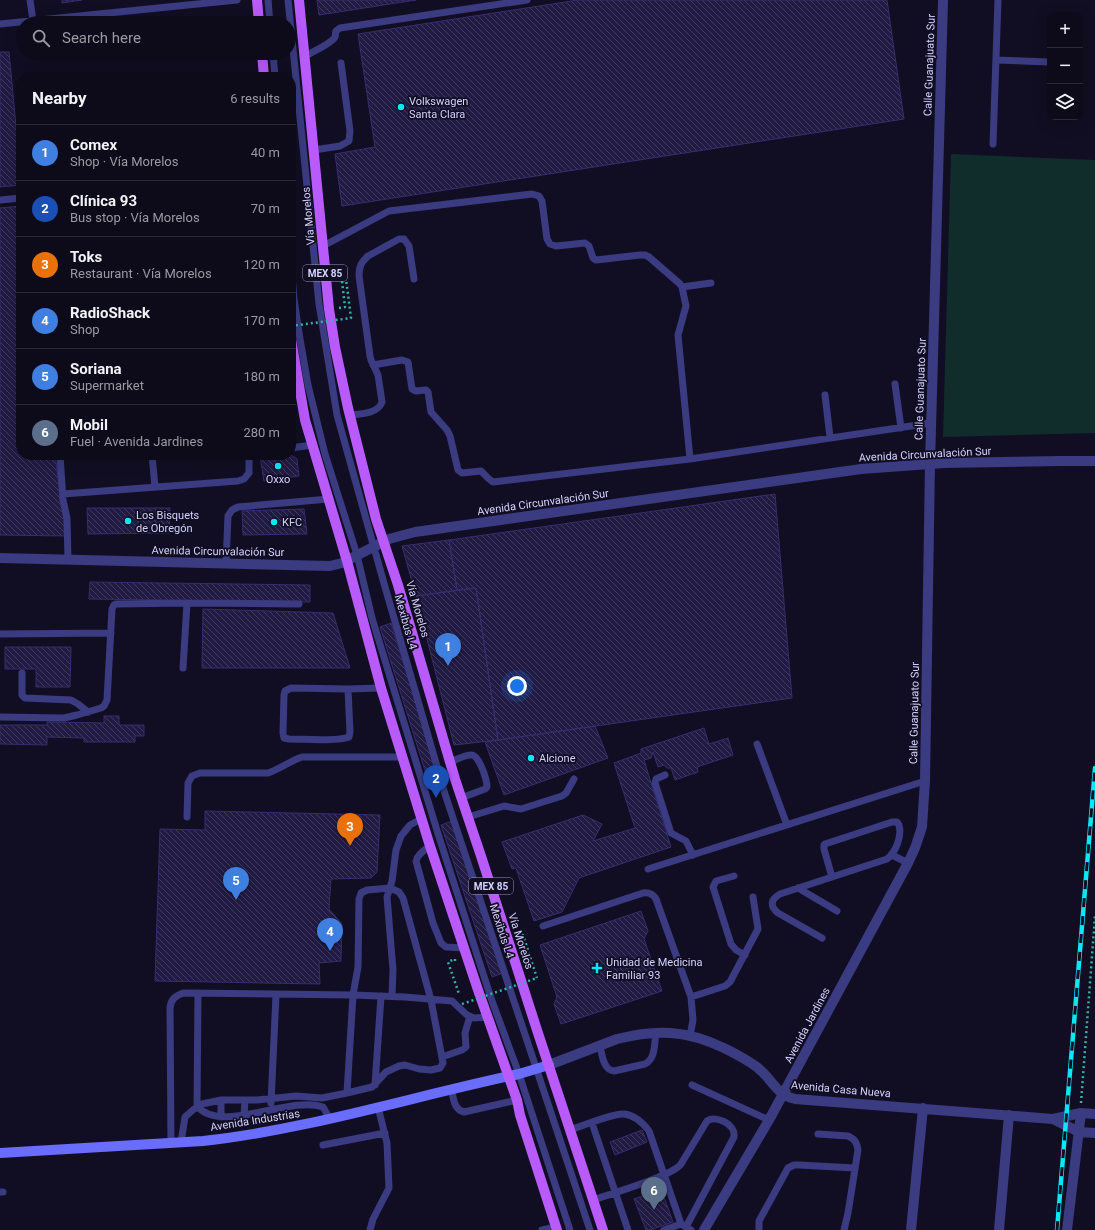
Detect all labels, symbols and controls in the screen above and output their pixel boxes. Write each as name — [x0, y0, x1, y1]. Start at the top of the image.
map controls — [1047, 12, 1083, 120]
button: + — [1047, 12, 1083, 48]
street label: Calle Guanajuato Sur — [921, 13, 938, 116]
search box — [16, 16, 296, 60]
icon: search — [30, 27, 52, 49]
text: Search here — [62, 29, 141, 47]
button: − — [1047, 48, 1083, 84]
button: layers — [1047, 84, 1083, 120]
text: Nearby — [32, 88, 87, 108]
text: 6 results — [230, 91, 280, 106]
place label: Volkswagen Santa Clara — [409, 95, 468, 121]
marker: Volkswagen Santa Clara — [396, 102, 406, 112]
text: Comex — [70, 136, 117, 154]
text: 1 — [41, 145, 49, 160]
text: 40 m — [251, 145, 280, 160]
text: Shop · Vía Morelos — [70, 154, 178, 169]
street label: Vía Morelos — [299, 186, 318, 246]
text: Clínica 93 — [70, 192, 137, 210]
text: 2 — [41, 201, 49, 216]
text: 70 m — [251, 201, 280, 216]
text: Bus stop · Vía Morelos — [70, 210, 200, 225]
text: Toks — [70, 248, 102, 266]
text: 3 — [41, 257, 49, 272]
text: 120 m — [243, 257, 280, 272]
road number: MEX 85 — [303, 265, 347, 281]
text: Restaurant · Vía Morelos — [70, 266, 212, 281]
text: RadioShack — [70, 304, 150, 322]
text: 4 — [41, 313, 49, 328]
text: 170 m — [243, 313, 280, 328]
text: Shop — [70, 322, 100, 337]
street label: Calle Guanajuato Sur — [912, 337, 929, 440]
text: Soriana — [70, 360, 122, 378]
text: 5 — [41, 369, 49, 384]
text: 180 m — [243, 369, 280, 384]
text: Supermarket — [70, 378, 144, 393]
text: Mobil — [70, 416, 108, 434]
text: 6 — [41, 425, 49, 440]
text: 280 m — [243, 425, 280, 440]
text: Fuel · Avenida Jardines — [70, 434, 203, 449]
street label: Avenida Circunvalación Sur — [858, 445, 992, 464]
marker: Oxxo — [273, 461, 283, 471]
place label: Oxxo — [266, 473, 290, 486]
street label: Avenida Circunvalación Sur — [476, 487, 610, 518]
place label: Los Bisquets de Obregón — [136, 509, 200, 535]
marker: Los Bisquets de Obregón — [123, 516, 133, 526]
place label: KFC — [282, 516, 302, 529]
marker: KFC — [269, 517, 279, 527]
street label: Avenida Circunvalación Sur — [152, 544, 285, 559]
street label: Vía Morelos — [403, 579, 432, 639]
street label: Mexibús L4 — [392, 593, 420, 651]
pin: 1 — [435, 633, 461, 666]
street label: Calle Guanajuato Sur — [907, 662, 922, 764]
your location — [507, 676, 527, 696]
place label: Alcione — [539, 752, 576, 765]
marker: Alcione — [526, 753, 536, 763]
pin: 2 — [423, 765, 449, 798]
pin: 3 — [337, 813, 363, 846]
pin: 5 — [223, 867, 249, 900]
road number: MEX 85 — [469, 878, 513, 894]
street label: Mexibús L4 — [487, 902, 516, 960]
street label: Vía Morelos — [505, 911, 536, 971]
pin: 4 — [317, 918, 343, 951]
place label: Unidad de Medicina Familiar 93 — [606, 956, 703, 982]
marker: Unidad de Medicina Familiar 93 — [591, 962, 603, 974]
street label: Avenida Jardines — [782, 985, 833, 1065]
street label: Avenida Casa Nueva — [791, 1079, 891, 1100]
street label: Avenida Industrias — [209, 1107, 301, 1134]
pin: 6 — [641, 1177, 667, 1210]

